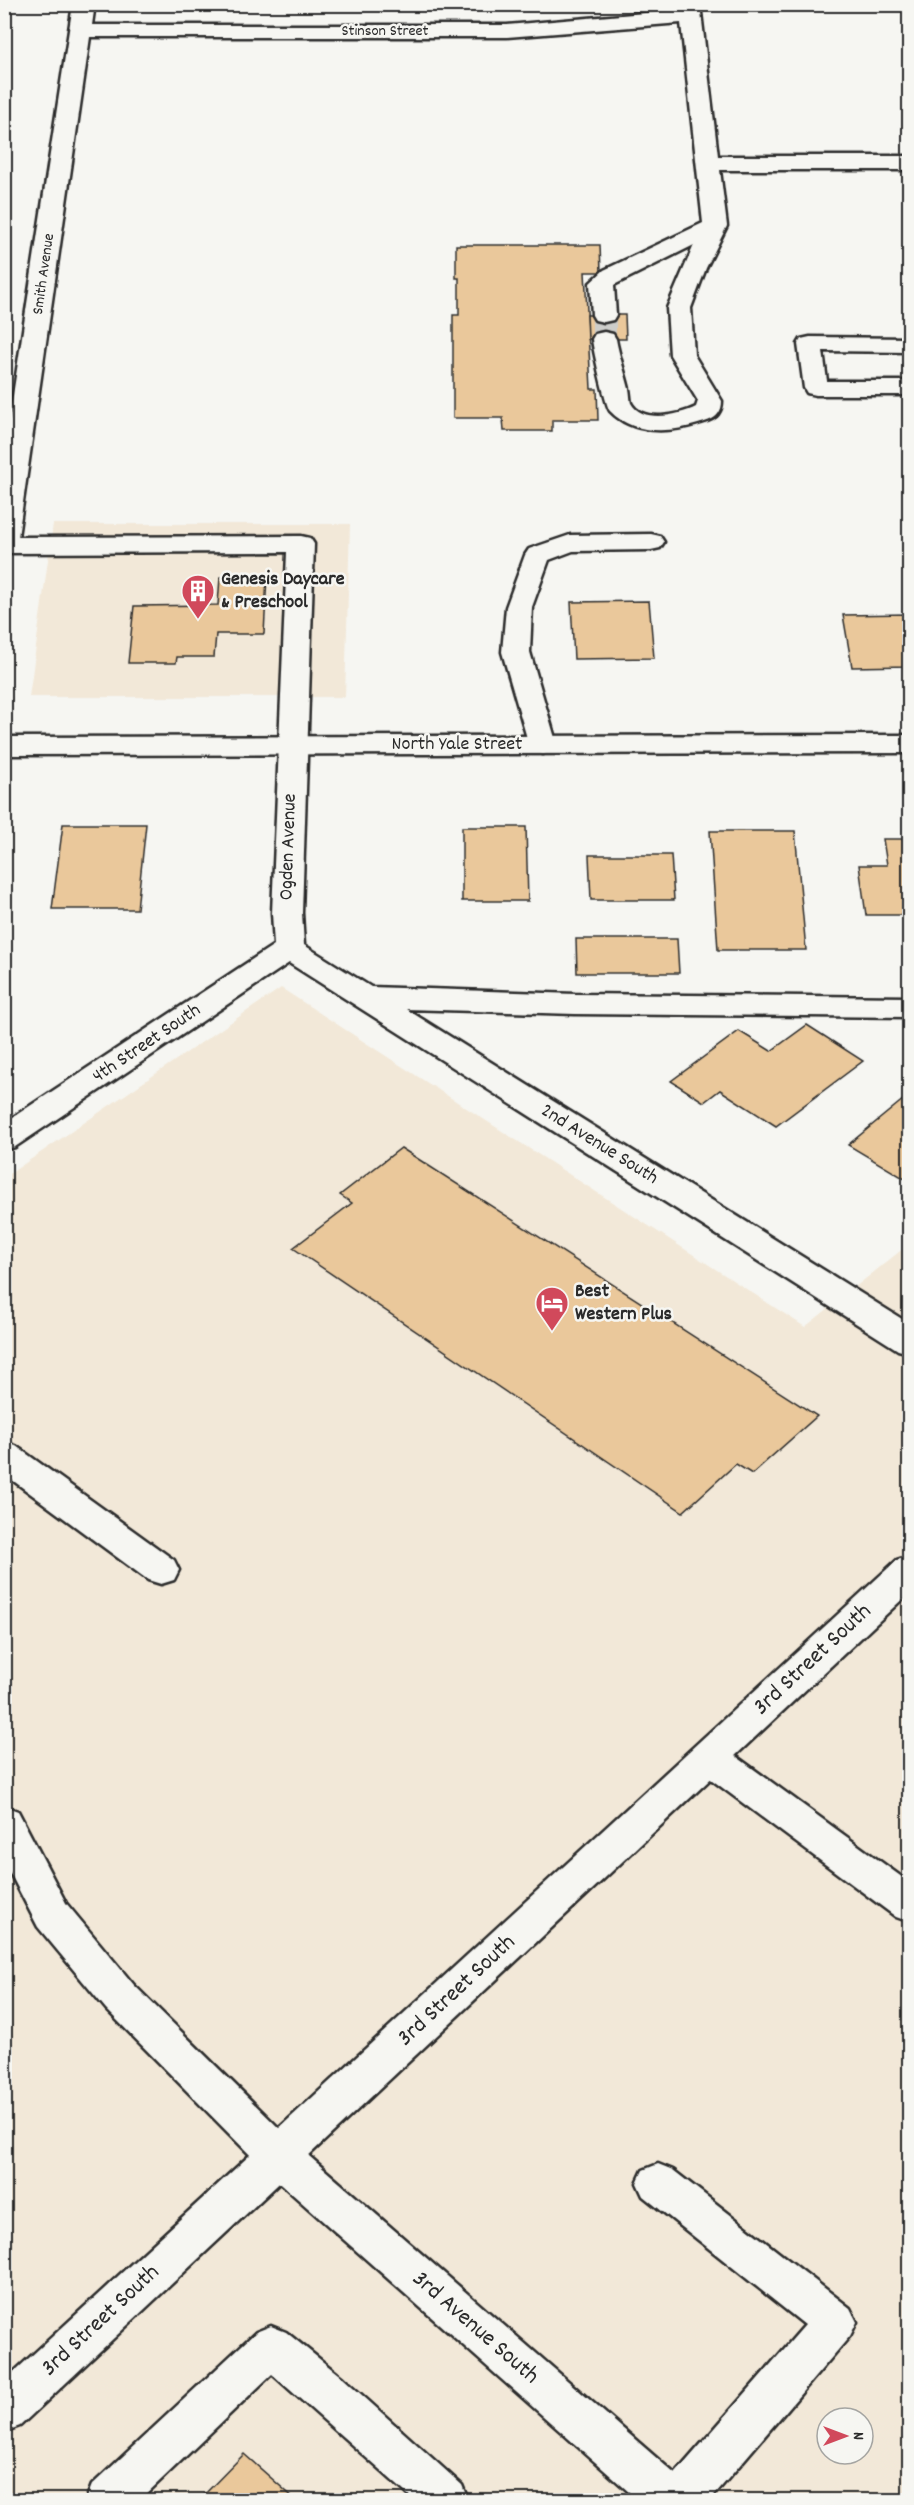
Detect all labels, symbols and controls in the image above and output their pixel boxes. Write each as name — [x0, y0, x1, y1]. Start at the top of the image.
street label: Stinson Street — [341, 20, 429, 43]
street label: Smith Avenue — [27, 232, 61, 316]
place label: Genesis Daycare & Preschool — [221, 566, 345, 617]
building icon: Genesis Daycare & Preschool — [180, 573, 216, 620]
street label: North Yale Street — [392, 731, 522, 759]
street label: Ogden Avenue — [273, 793, 305, 901]
street label: 4th Street South — [87, 997, 207, 1091]
street label: 2nd Avenue South — [535, 1098, 663, 1192]
place label: Best Western Plus — [575, 1278, 672, 1329]
hotel icon: Best Western Plus — [534, 1285, 570, 1332]
street label: 3rd Street South — [746, 1596, 880, 1724]
street label: 3rd Street South — [390, 1927, 524, 2055]
street label: 3rd Street South — [34, 2257, 168, 2385]
street label: 3rd Avenue South — [404, 2263, 546, 2393]
north arrow — [815, 2406, 875, 2466]
text: N — [846, 2432, 869, 2440]

